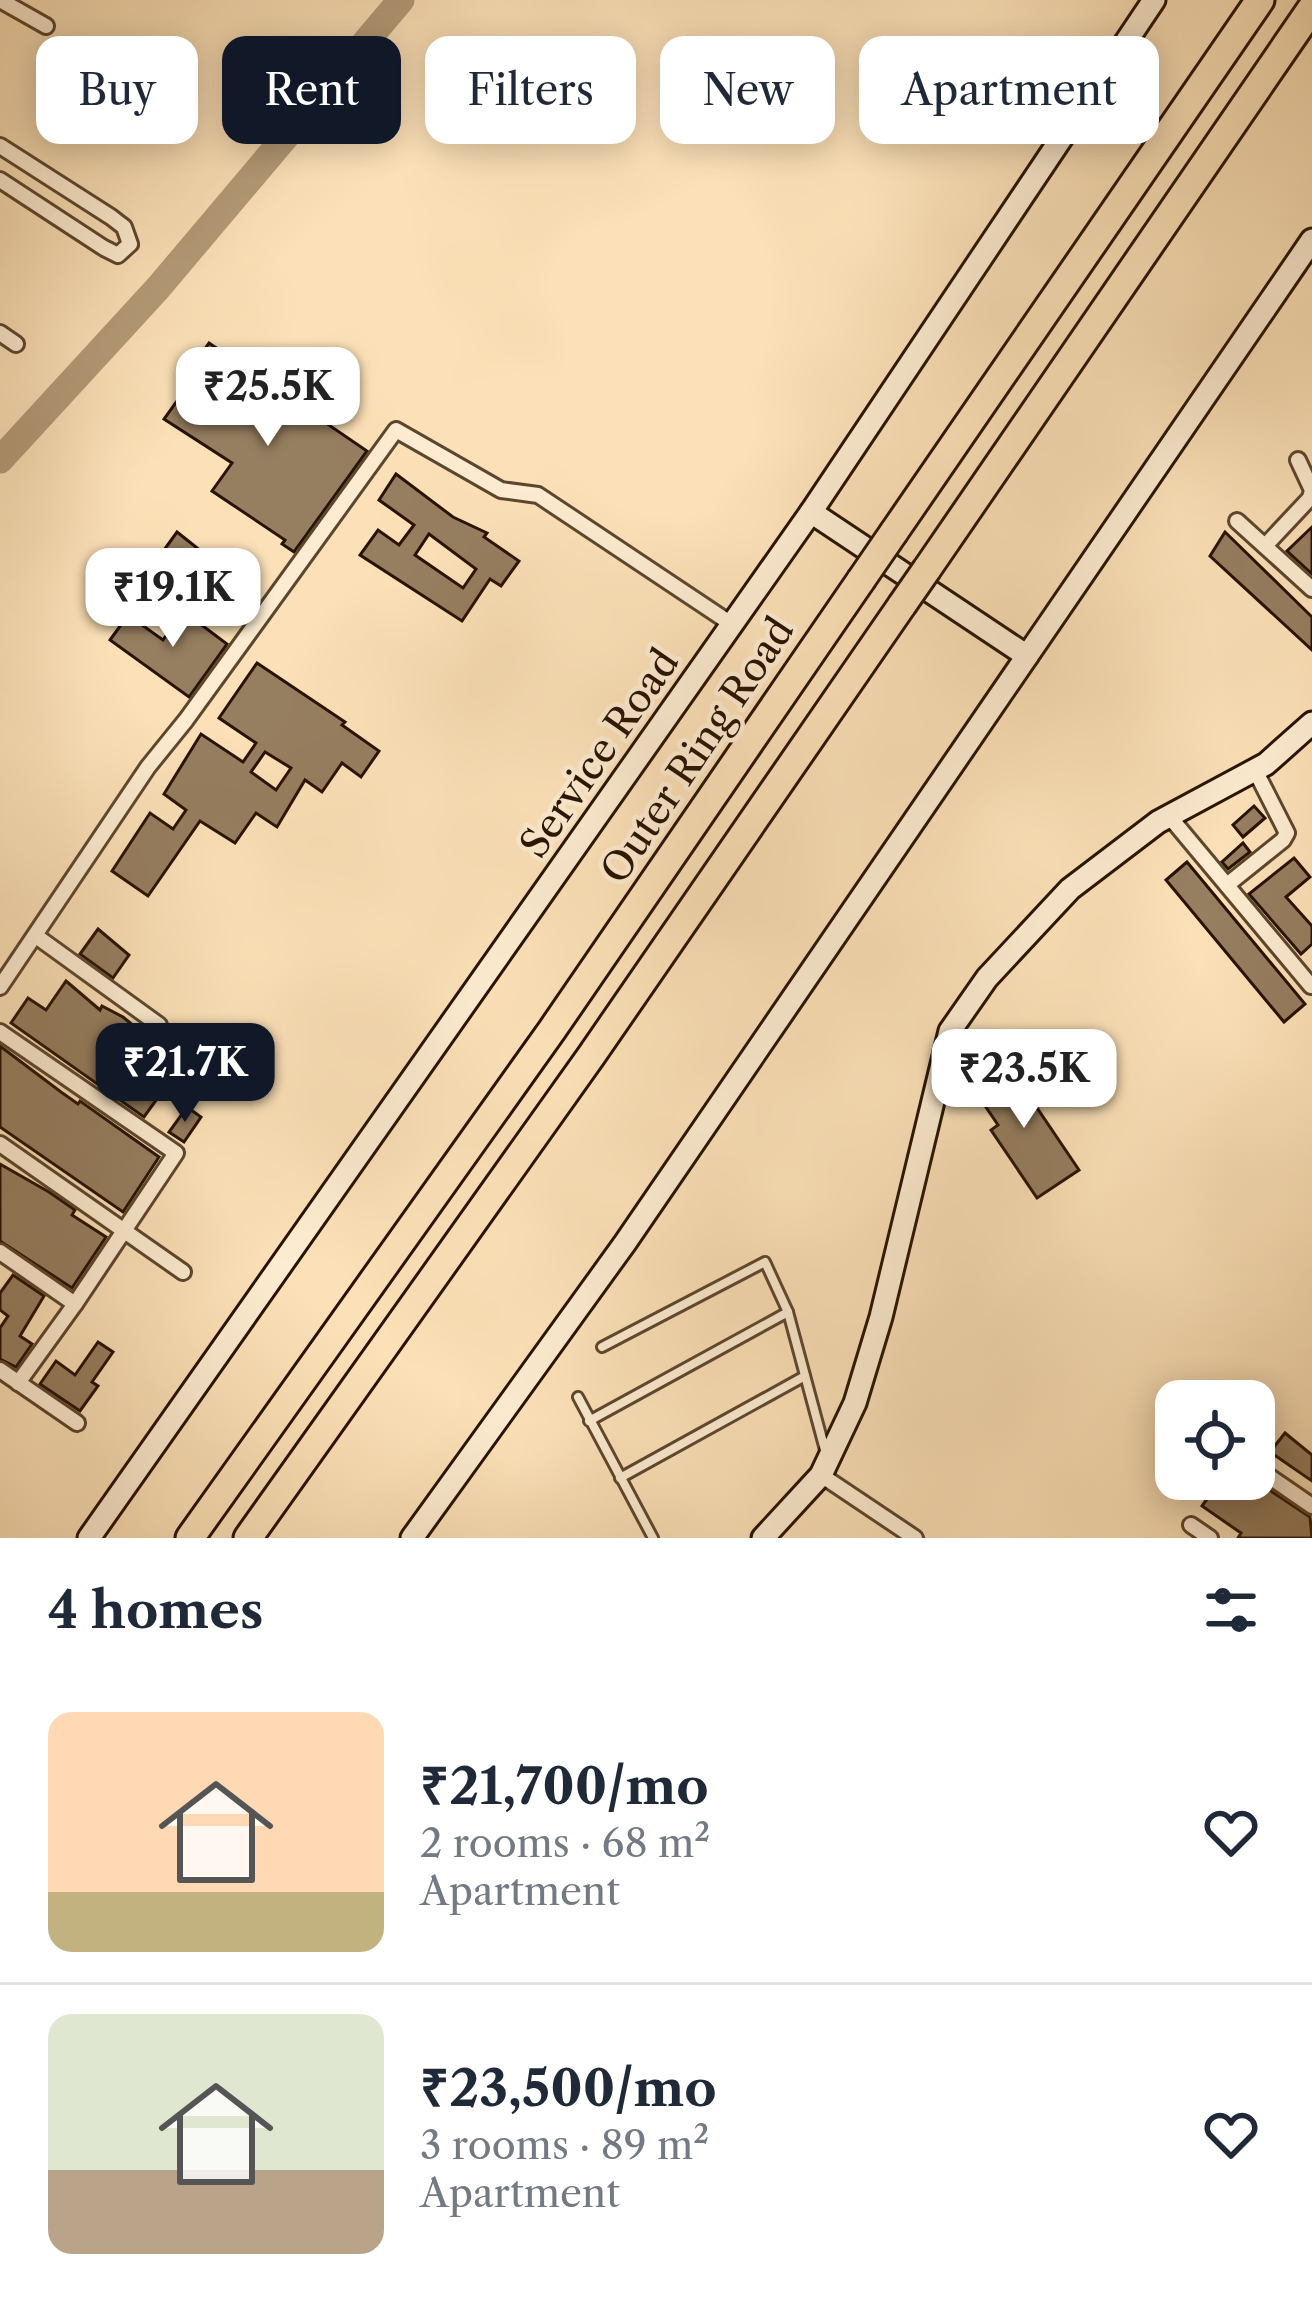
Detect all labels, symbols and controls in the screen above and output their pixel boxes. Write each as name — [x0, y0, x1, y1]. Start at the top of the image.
chip: Buy — [36, 36, 198, 144]
chip: Rent — [222, 36, 401, 144]
chip: Filters — [425, 36, 636, 144]
chip: New — [660, 36, 835, 144]
chip: Apartment — [859, 36, 1159, 144]
pin: ₹25.5K — [170, 347, 366, 449]
text: ₹25.5K — [203, 362, 333, 410]
pin: ₹19.1K — [75, 548, 271, 650]
text: ₹19.1K — [112, 563, 234, 611]
street label: Outer Ring Road — [590, 608, 804, 892]
street label: Service Road — [509, 639, 689, 867]
pin: ₹21.7K — [87, 1023, 283, 1125]
pin: ₹23.5K — [926, 1029, 1122, 1131]
text: ₹21.7K — [123, 1038, 247, 1086]
text: ₹23.5K — [959, 1044, 1089, 1092]
map controls — [1155, 1380, 1275, 1500]
button: locate — [1155, 1380, 1275, 1500]
icon: filters — [1198, 1577, 1264, 1643]
text: 4 homes — [48, 1579, 263, 1641]
text: ₹21,700/mo — [420, 1755, 709, 1817]
icon: home — [144, 1760, 288, 1904]
icon: heart — [1198, 1799, 1264, 1865]
text: 2 rooms · 68 m² — [420, 1819, 710, 1867]
text: Apartment — [420, 1867, 620, 1915]
text: ₹23,500/mo — [420, 2057, 717, 2119]
icon: home — [144, 2062, 288, 2206]
icon: heart — [1198, 2101, 1264, 2167]
text: 3 rooms · 89 m² — [420, 2121, 709, 2169]
text: Apartment — [420, 2169, 620, 2217]

